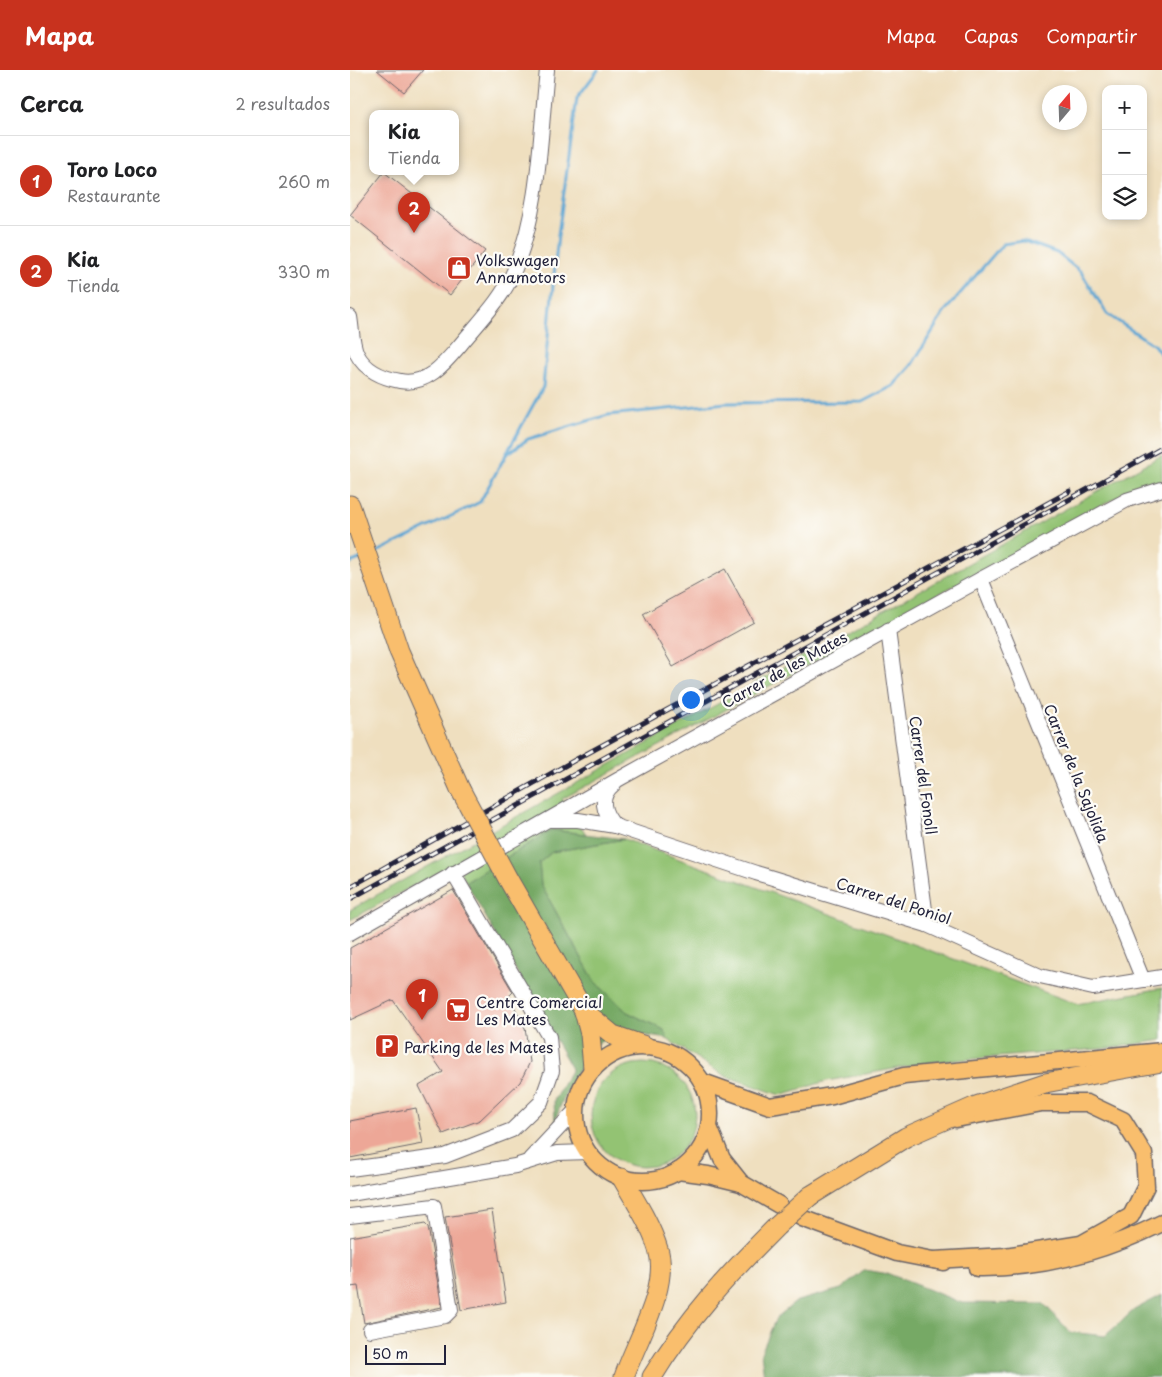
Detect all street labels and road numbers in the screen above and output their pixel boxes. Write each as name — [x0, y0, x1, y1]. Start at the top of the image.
street label: Carrer de les Mates — [717, 625, 851, 713]
street label: Carrer de la Sajolida — [1039, 700, 1116, 846]
street label: Carrer del Fonoll — [904, 714, 944, 836]
street label: Carrer del Poniol — [834, 871, 954, 929]

